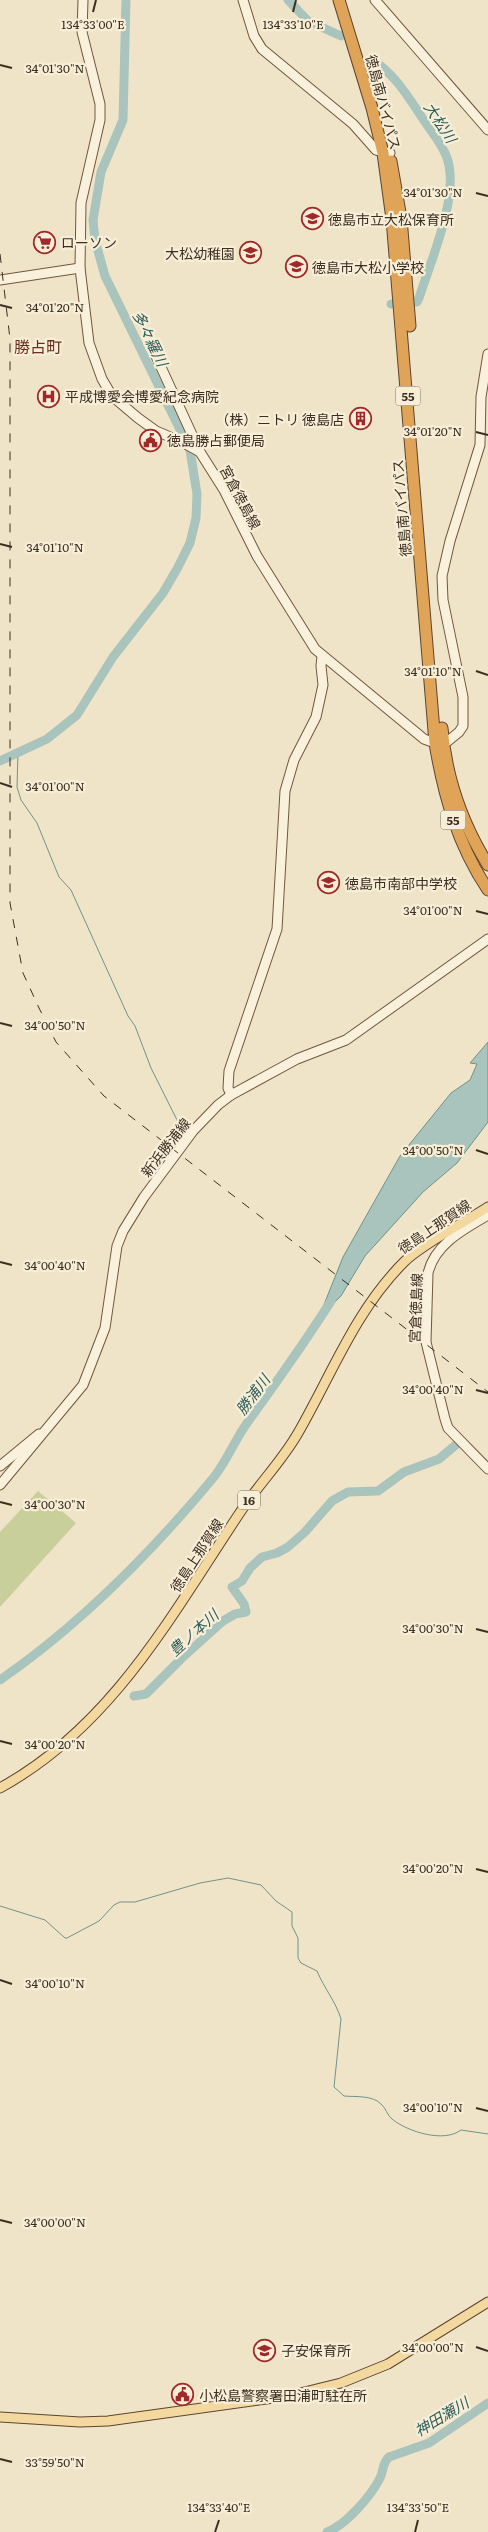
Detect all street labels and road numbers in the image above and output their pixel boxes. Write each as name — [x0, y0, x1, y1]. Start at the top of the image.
street label: 徳島南バイパス — [362, 52, 406, 152]
road number: 55 — [396, 386, 420, 406]
street label: 徳島南バイパス — [387, 458, 415, 558]
street label: 宮倉徳島線 — [216, 461, 266, 533]
road number: 55 — [440, 810, 466, 830]
street label: 新浜勝浦線 — [136, 1113, 194, 1181]
street label: 徳島上那賀線 — [394, 1194, 474, 1258]
street label: 宮倉徳島線 — [404, 1273, 426, 1343]
road number: 16 — [238, 1490, 260, 1510]
street label: 徳島上那賀線 — [165, 1514, 227, 1596]

